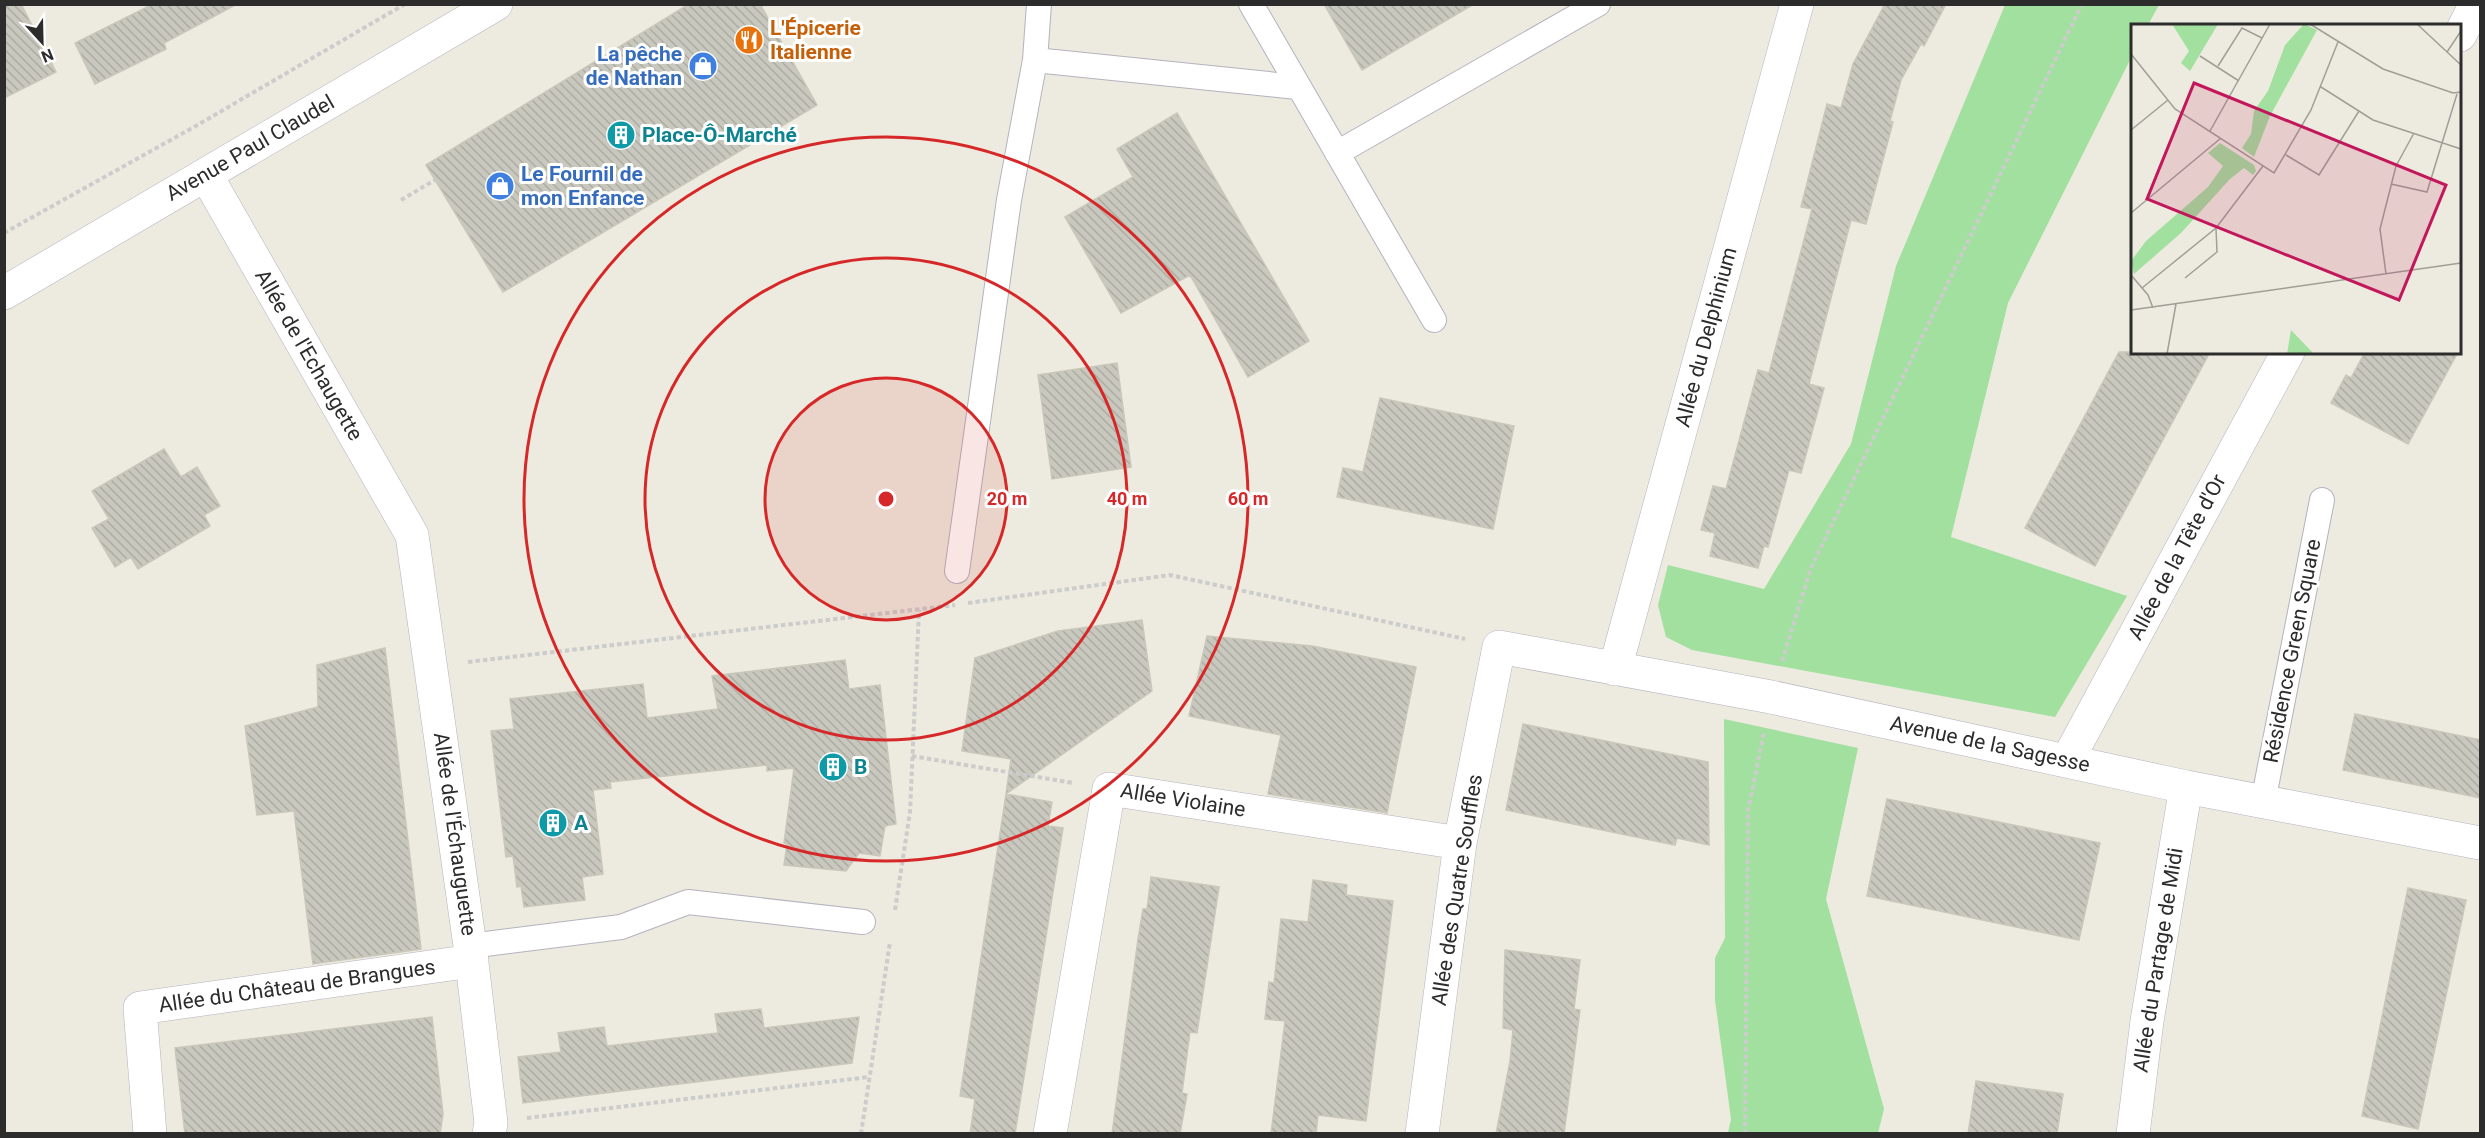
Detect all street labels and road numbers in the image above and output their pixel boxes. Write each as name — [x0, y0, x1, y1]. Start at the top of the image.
street label: Avenue Paul Claudel — [162, 90, 338, 206]
street label: Allée du Delphinium — [1670, 244, 1742, 430]
street label: Allée de l'Echaugette — [250, 265, 368, 445]
street label: Allée de la Tête d'Or — [2123, 470, 2231, 644]
street label: Résidence Green Square — [2258, 537, 2326, 765]
street label: Avenue de la Sagesse — [1888, 711, 2092, 777]
street label: Allée de l'Échauguette — [429, 731, 481, 937]
street label: Allée des Quatre Souffles — [1427, 773, 1487, 1007]
street label: Allée Violaine — [1119, 778, 1247, 822]
street label: Allée du Partage de Midi — [2128, 846, 2188, 1074]
street label: Allée du Château de Brangues — [157, 955, 437, 1017]

